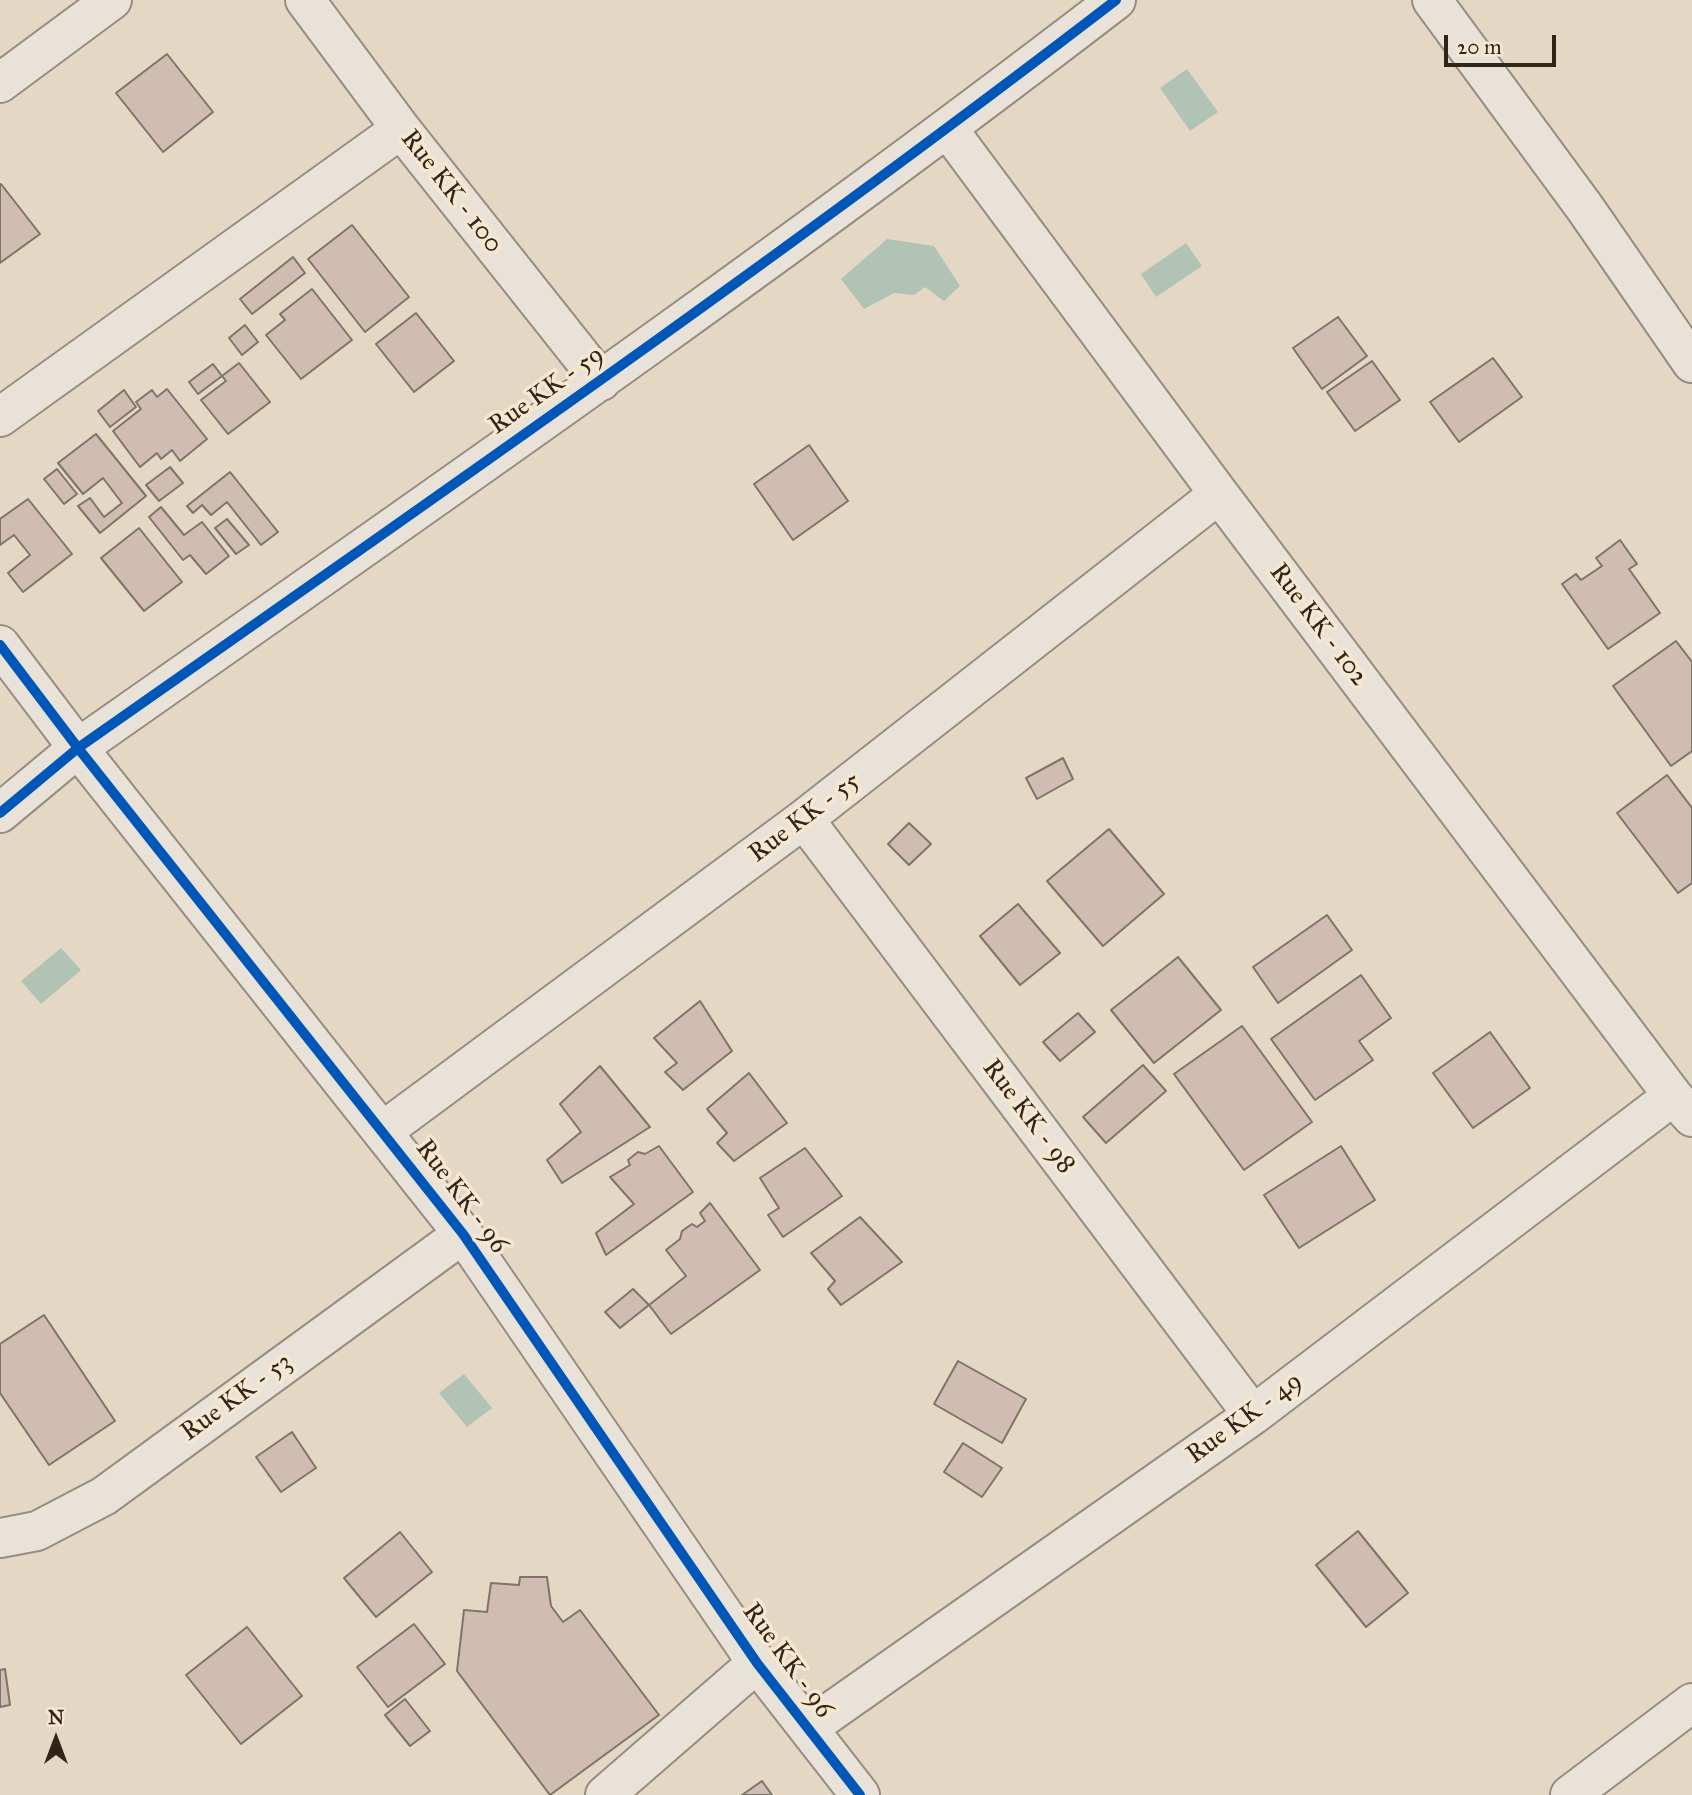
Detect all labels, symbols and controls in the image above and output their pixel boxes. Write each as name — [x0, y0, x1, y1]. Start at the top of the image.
scale bar — [1447, 21, 1559, 65]
text: 20 m — [1457, 34, 1502, 60]
street label: Rue KK - 100 — [393, 124, 509, 260]
street label: Rue KK - 59 — [484, 340, 610, 442]
street label: Rue KK - 102 — [1262, 558, 1374, 692]
street label: Rue KK - 55 — [743, 766, 867, 870]
street label: Rue KK - 98 — [975, 1054, 1081, 1180]
street label: Rue KK - 96 — [408, 1134, 514, 1260]
street label: Rue KK - 53 — [175, 1347, 299, 1449]
street label: Rue KK - 49 — [1181, 1367, 1309, 1471]
street label: Rue KK - 96 — [735, 1597, 839, 1725]
north arrow — [21, 1704, 91, 1774]
text: N — [48, 1706, 64, 1729]

